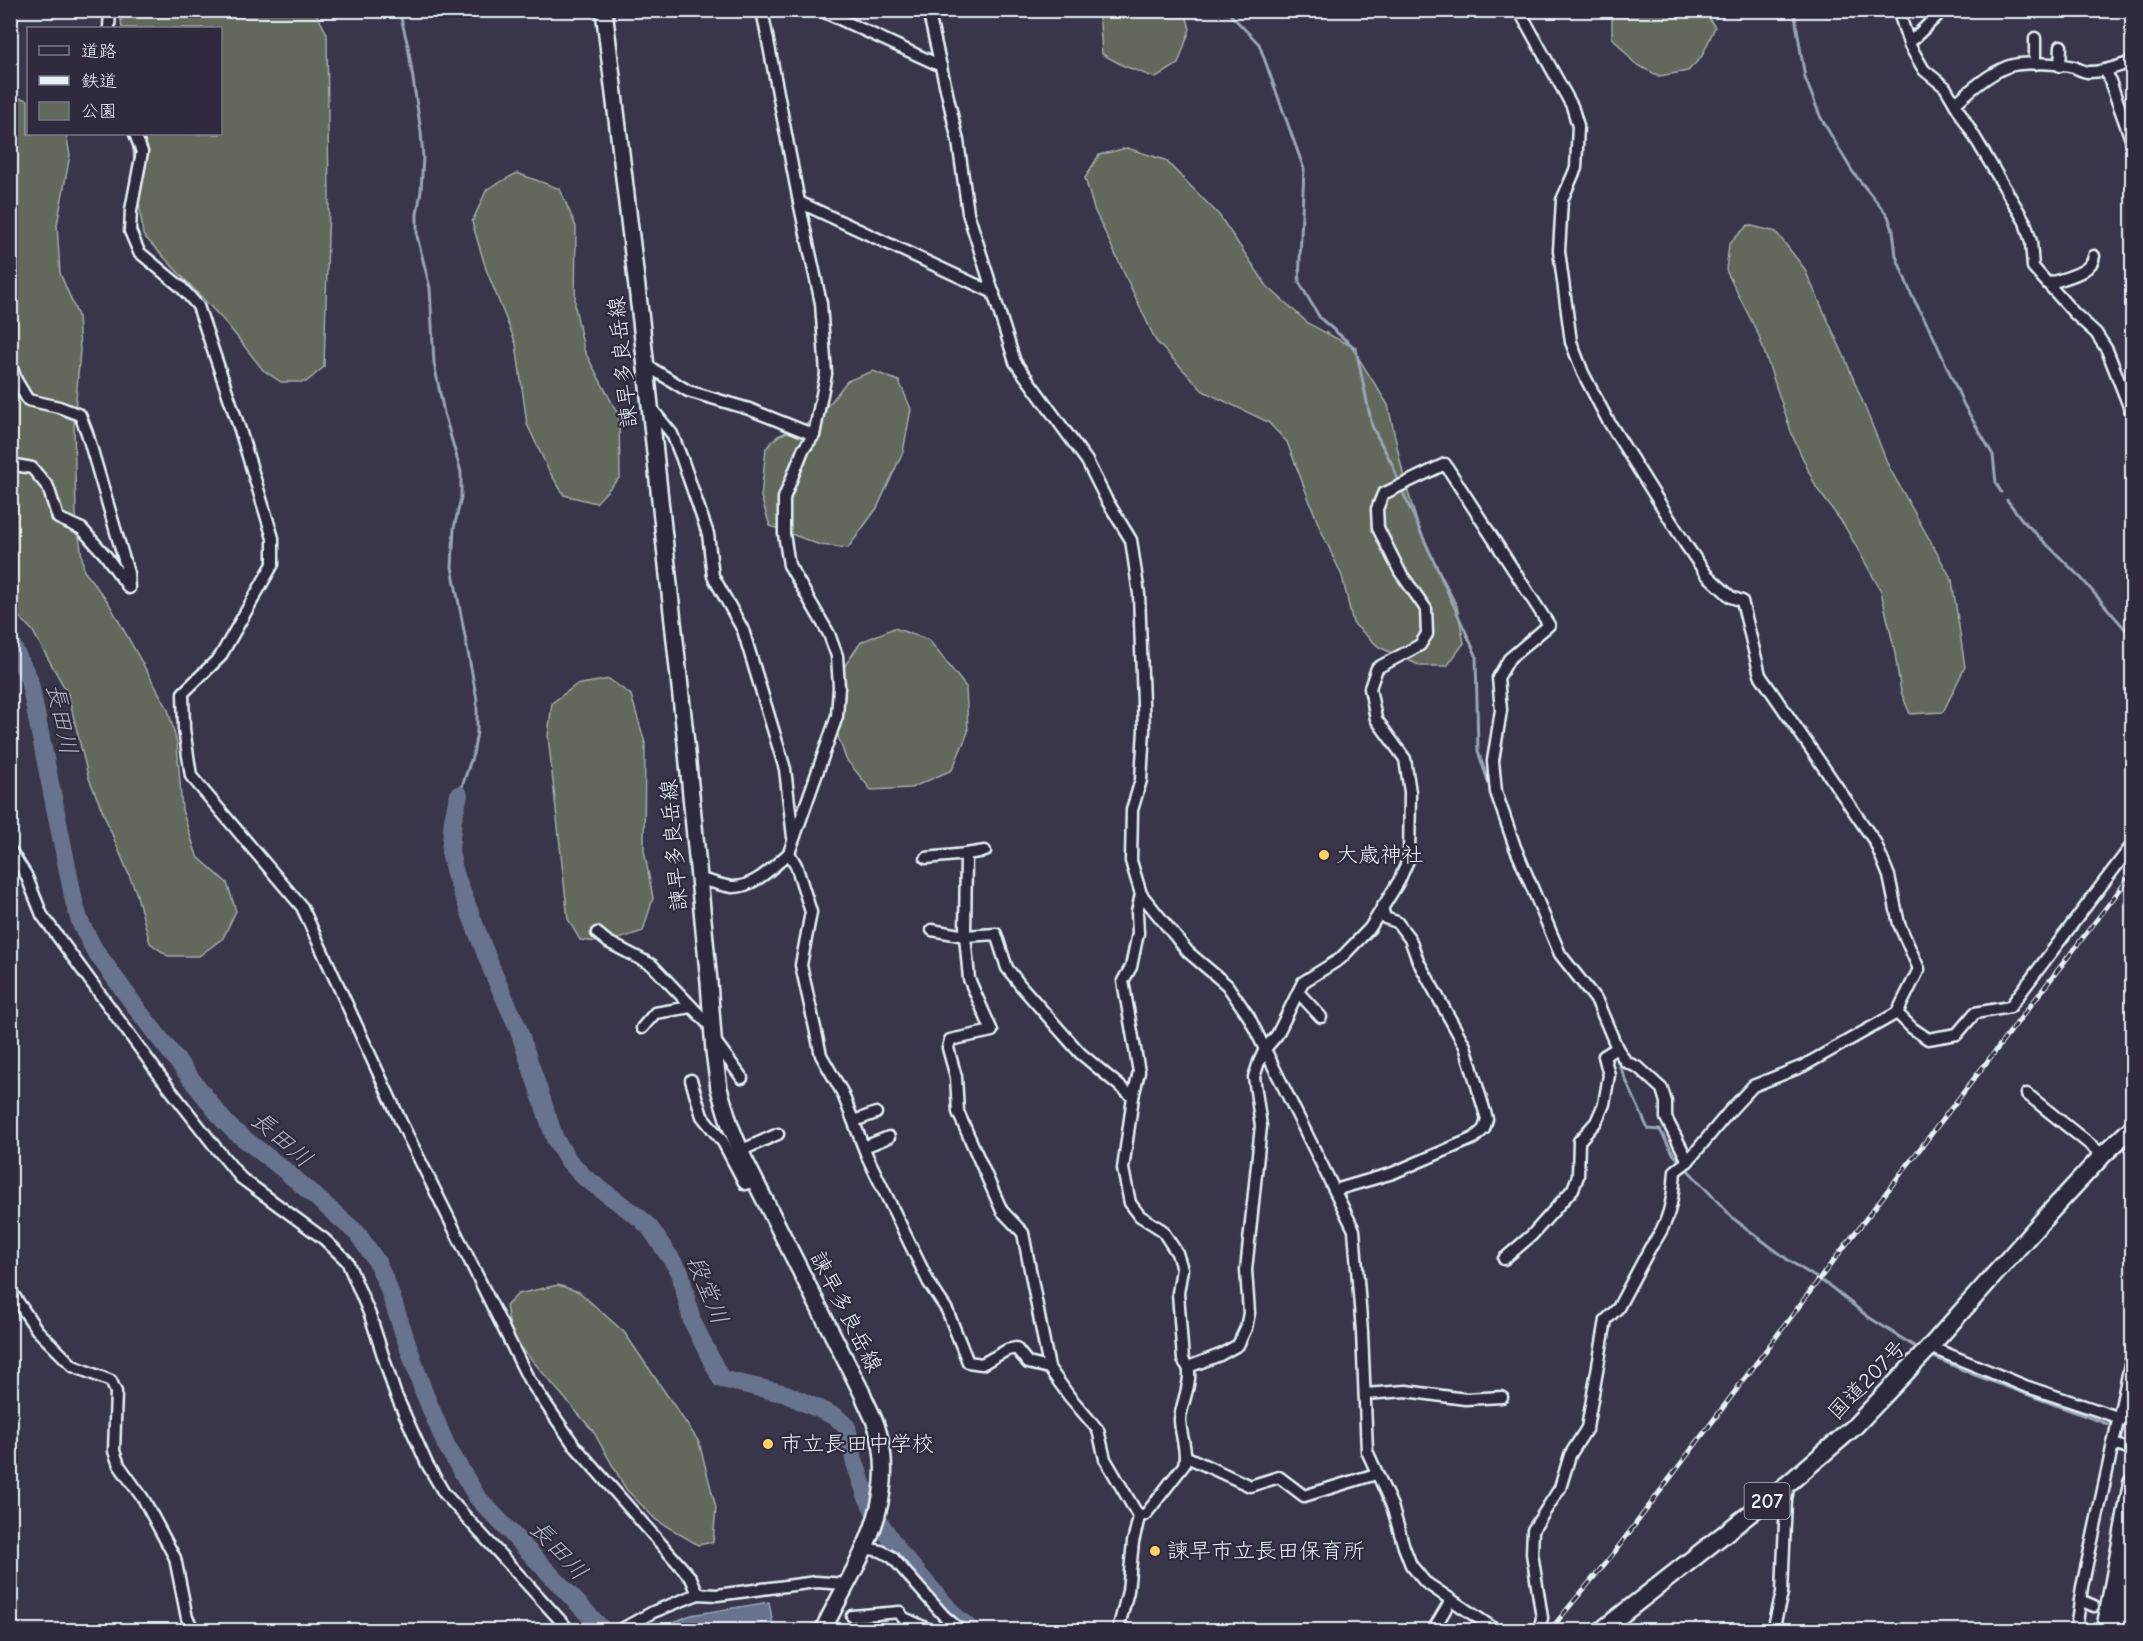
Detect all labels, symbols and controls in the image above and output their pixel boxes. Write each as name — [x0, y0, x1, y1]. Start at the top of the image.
legend — [27, 27, 222, 135]
text: 道路 — [81, 41, 117, 62]
text: 鉄道 — [81, 71, 117, 92]
text: 公園 — [81, 101, 117, 122]
street label: 諫早多良岳線 — [603, 295, 643, 429]
water label: 長田川 — [41, 681, 83, 757]
street label: 諫早多良岳線 — [655, 778, 693, 912]
place label: 大歳神社 — [1336, 842, 1424, 868]
marker: 大歳神社 — [1317, 848, 1331, 862]
water label: 長田川 — [246, 1105, 318, 1173]
street label: 諫早多良岳線 — [804, 1247, 888, 1377]
water label: 段堂川 — [682, 1251, 734, 1329]
street label: 国道207号 — [1822, 1335, 1912, 1425]
place label: 市立長田中学校 — [780, 1431, 934, 1457]
marker: 市立長田中学校 — [761, 1437, 775, 1451]
road number: 207 — [1744, 1483, 1790, 1519]
water label: 長田川 — [524, 1514, 594, 1586]
place label: 諫早市立長田保育所 — [1167, 1538, 1365, 1564]
marker: 諫早市立長田保育所 — [1148, 1544, 1162, 1558]

